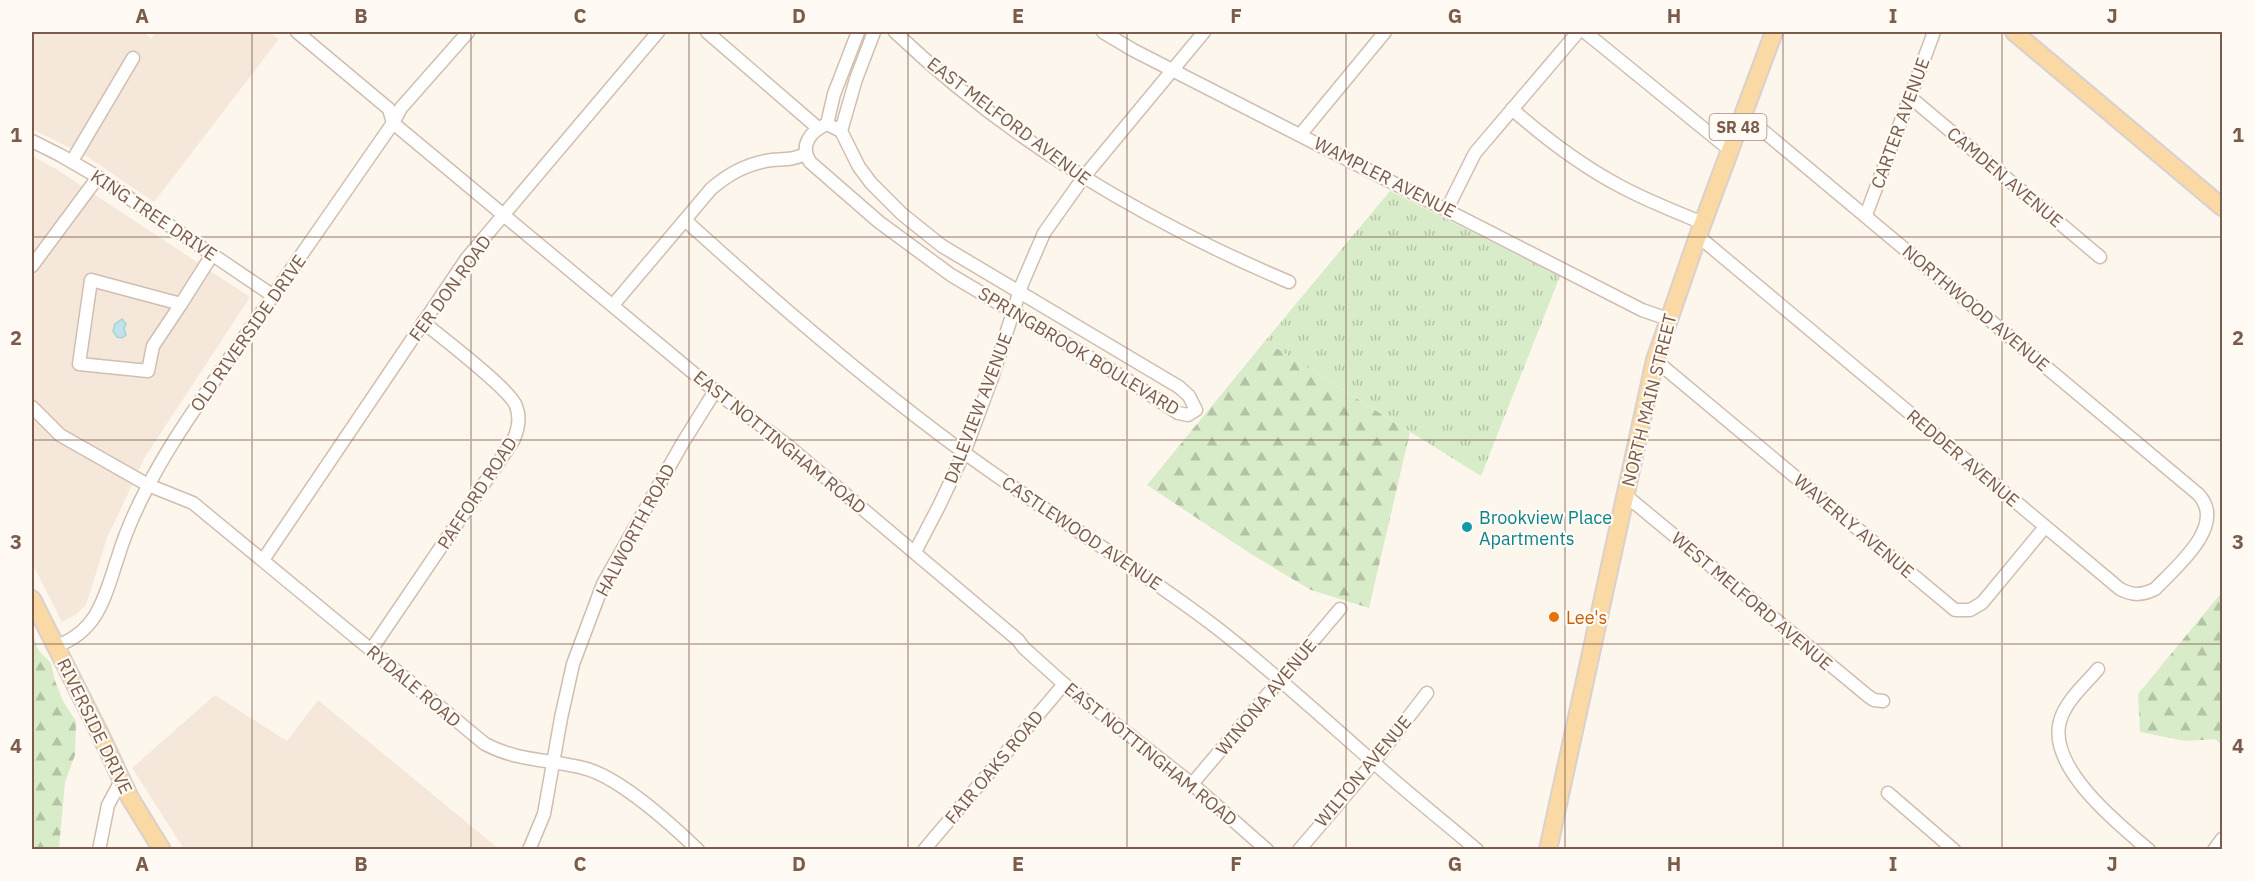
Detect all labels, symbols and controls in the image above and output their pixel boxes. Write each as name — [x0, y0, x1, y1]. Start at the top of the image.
text: A — [135, 2, 149, 29]
text: B — [354, 2, 368, 29]
text: C — [573, 2, 587, 29]
text: D — [792, 2, 806, 29]
text: E — [1012, 2, 1024, 29]
text: F — [1230, 2, 1242, 29]
text: G — [1448, 2, 1462, 29]
text: H — [1667, 2, 1681, 29]
text: I — [1889, 2, 1897, 29]
text: J — [2106, 2, 2118, 29]
street label: EAST MELFORD AVENUE — [923, 52, 1095, 190]
street label: CARTER AVENUE — [1866, 54, 1934, 192]
road number: SR 48 — [1710, 114, 1766, 140]
text: 1 — [10, 121, 22, 148]
text: 1 — [2232, 121, 2244, 148]
street label: CAMDEN AVENUE — [1942, 122, 2068, 232]
street label: WAMPLER AVENUE — [1310, 131, 1460, 223]
street label: KING TREE DRIVE — [86, 164, 222, 266]
street label: FER DON ROAD — [404, 230, 496, 346]
street label: NORTHWOOD AVENUE — [1898, 240, 2054, 376]
street label: OLD RIVERSIDE DRIVE — [185, 250, 311, 416]
street label: SPRINGBROOK BOULEVARD — [974, 282, 1184, 420]
street label: NORTH MAIN STREET — [1616, 311, 1682, 489]
text: 2 — [10, 324, 22, 351]
text: 2 — [2232, 324, 2244, 351]
street label: DALEVIEW AVENUE — [939, 329, 1017, 487]
street label: EAST NOTTINGHAM ROAD — [689, 365, 871, 519]
street label: REDDER AVENUE — [1902, 404, 2024, 512]
street label: PAFFORD ROAD — [432, 432, 522, 554]
street label: HALWORTH ROAD — [590, 460, 680, 600]
street label: WAVERLY AVENUE — [1789, 469, 1919, 583]
street label: CASTLEWOOD AVENUE — [998, 471, 1166, 595]
place label: Brookview Place Apartments — [1479, 506, 1612, 550]
marker: Brookview Place Apartments — [1460, 520, 1474, 534]
street label: WEST MELFORD AVENUE — [1667, 527, 1837, 675]
text: 3 — [10, 528, 22, 555]
text: 3 — [2232, 528, 2244, 555]
place label: Lee's — [1566, 606, 1607, 629]
marker: Lee's — [1547, 610, 1561, 624]
street label: WINONA AVENUE — [1211, 634, 1321, 760]
street label: RYDALE ROAD — [362, 640, 466, 732]
street label: RIVERSIDE DRIVE — [52, 654, 138, 798]
street label: EAST NOTTINGHAM ROAD — [1060, 677, 1242, 831]
street label: FAIR OAKS ROAD — [940, 706, 1048, 828]
street label: WILTON AVENUE — [1310, 711, 1416, 831]
text: 4 — [10, 732, 22, 759]
text: 4 — [2232, 732, 2244, 759]
text: A — [135, 850, 149, 877]
text: B — [354, 850, 368, 877]
text: C — [573, 850, 587, 877]
text: D — [792, 850, 806, 877]
text: E — [1012, 850, 1024, 877]
text: F — [1230, 850, 1242, 877]
text: G — [1448, 850, 1462, 877]
text: H — [1667, 850, 1681, 877]
text: I — [1889, 850, 1897, 877]
text: J — [2106, 850, 2118, 877]

